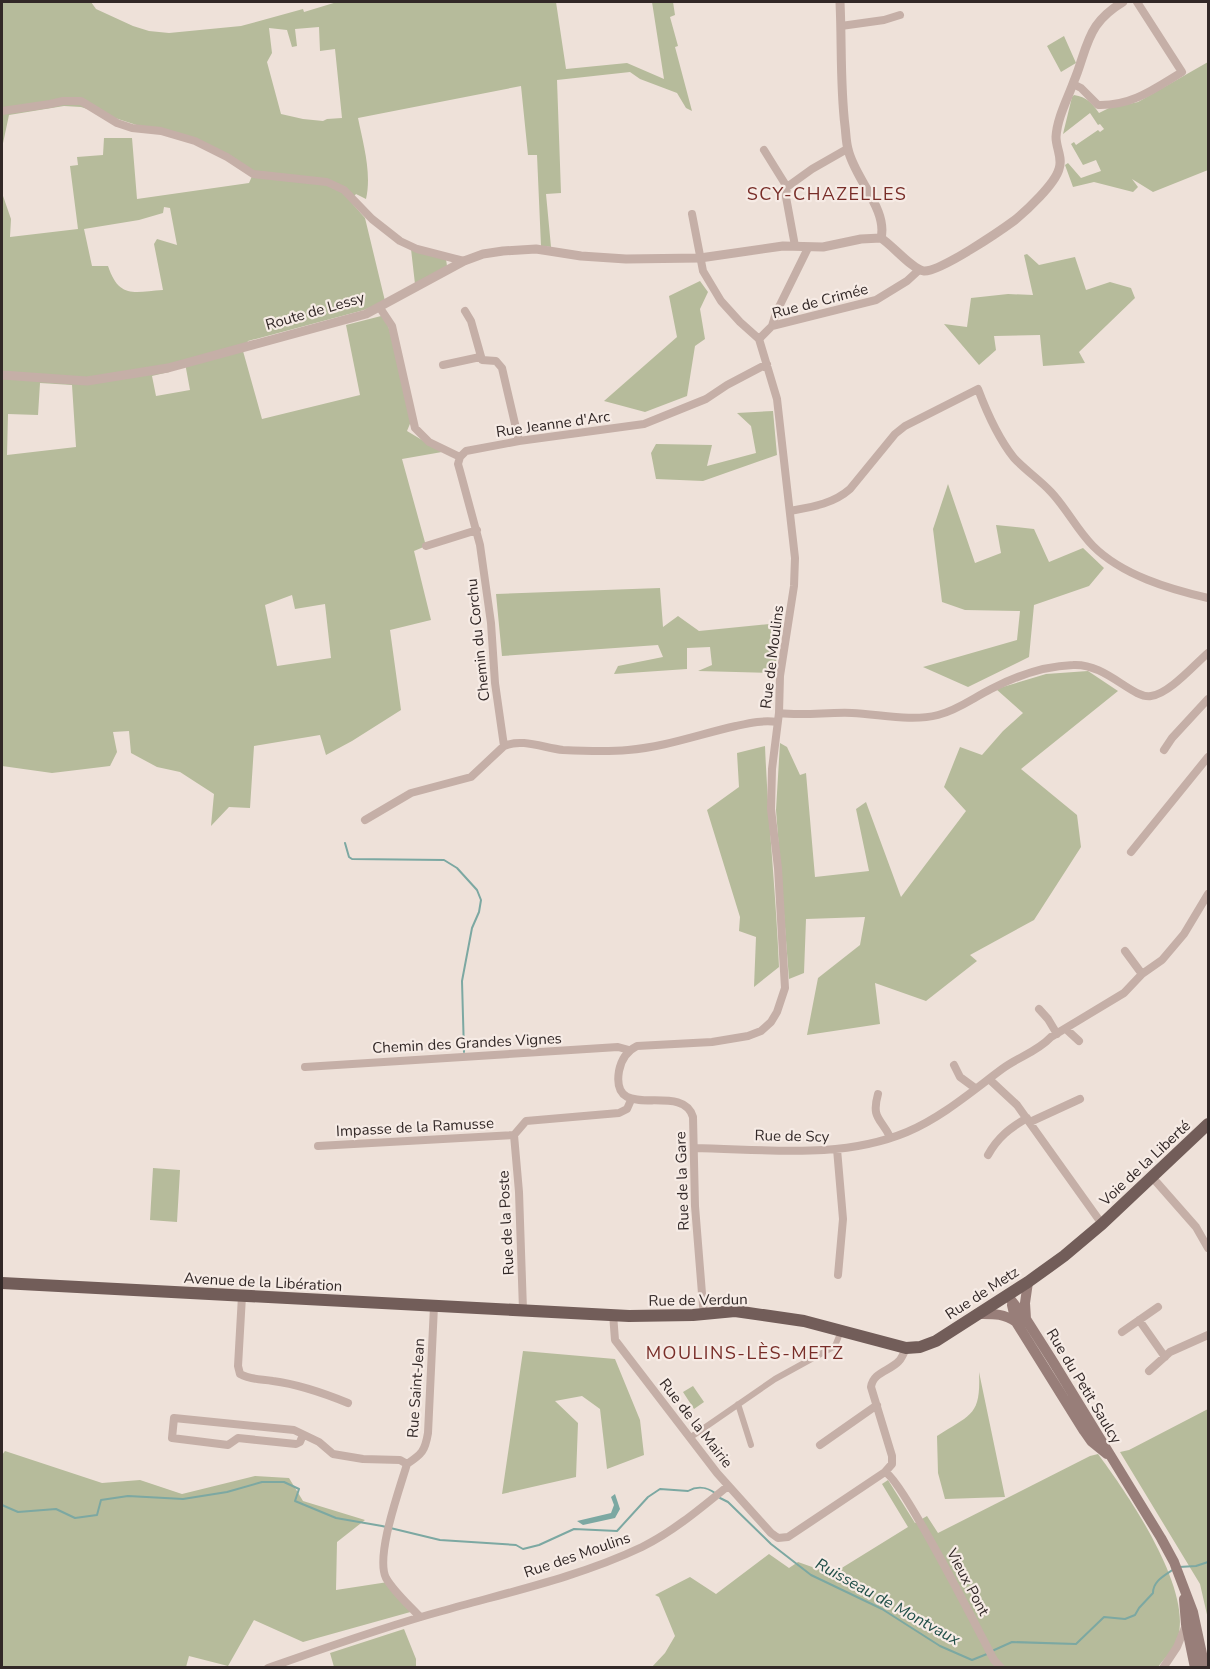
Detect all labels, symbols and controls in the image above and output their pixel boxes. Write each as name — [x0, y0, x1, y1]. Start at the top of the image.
district label: SCY-CHAZELLES — [747, 182, 907, 206]
street label: Rue de Crimée — [770, 279, 870, 323]
street label: Route de Lessy — [263, 287, 367, 335]
street label: Rue Jeanne d'Arc — [495, 406, 611, 442]
street label: Chemin du Corchu — [462, 578, 494, 702]
street label: Rue de Moulins — [756, 604, 788, 710]
street label: Chemin des Grandes Vignes — [372, 1028, 562, 1058]
street label: Impasse de la Ramusse — [336, 1113, 494, 1141]
street label: Voie de la Liberté — [1095, 1116, 1195, 1211]
street label: Rue de Scy — [754, 1125, 830, 1147]
street label: Rue de la Gare — [670, 1131, 694, 1231]
street label: Rue de la Poste — [493, 1170, 519, 1276]
street label: Rue de Metz — [941, 1262, 1023, 1324]
street label: Avenue de la Libération — [183, 1268, 343, 1296]
street label: Rue de Verdun — [648, 1289, 748, 1311]
street label: Rue du Petit Saulcy — [1042, 1325, 1126, 1448]
street label: Rue Saint-Jean — [403, 1338, 429, 1438]
district label: MOULINS-LÈS-METZ — [646, 1341, 844, 1365]
street label: Rue de la Mairie — [655, 1374, 737, 1472]
street label: Rue des Moulins — [521, 1527, 633, 1583]
street label: Vieux Pont — [942, 1544, 994, 1620]
water label: Ruisseau de Montvaux — [811, 1553, 964, 1651]

